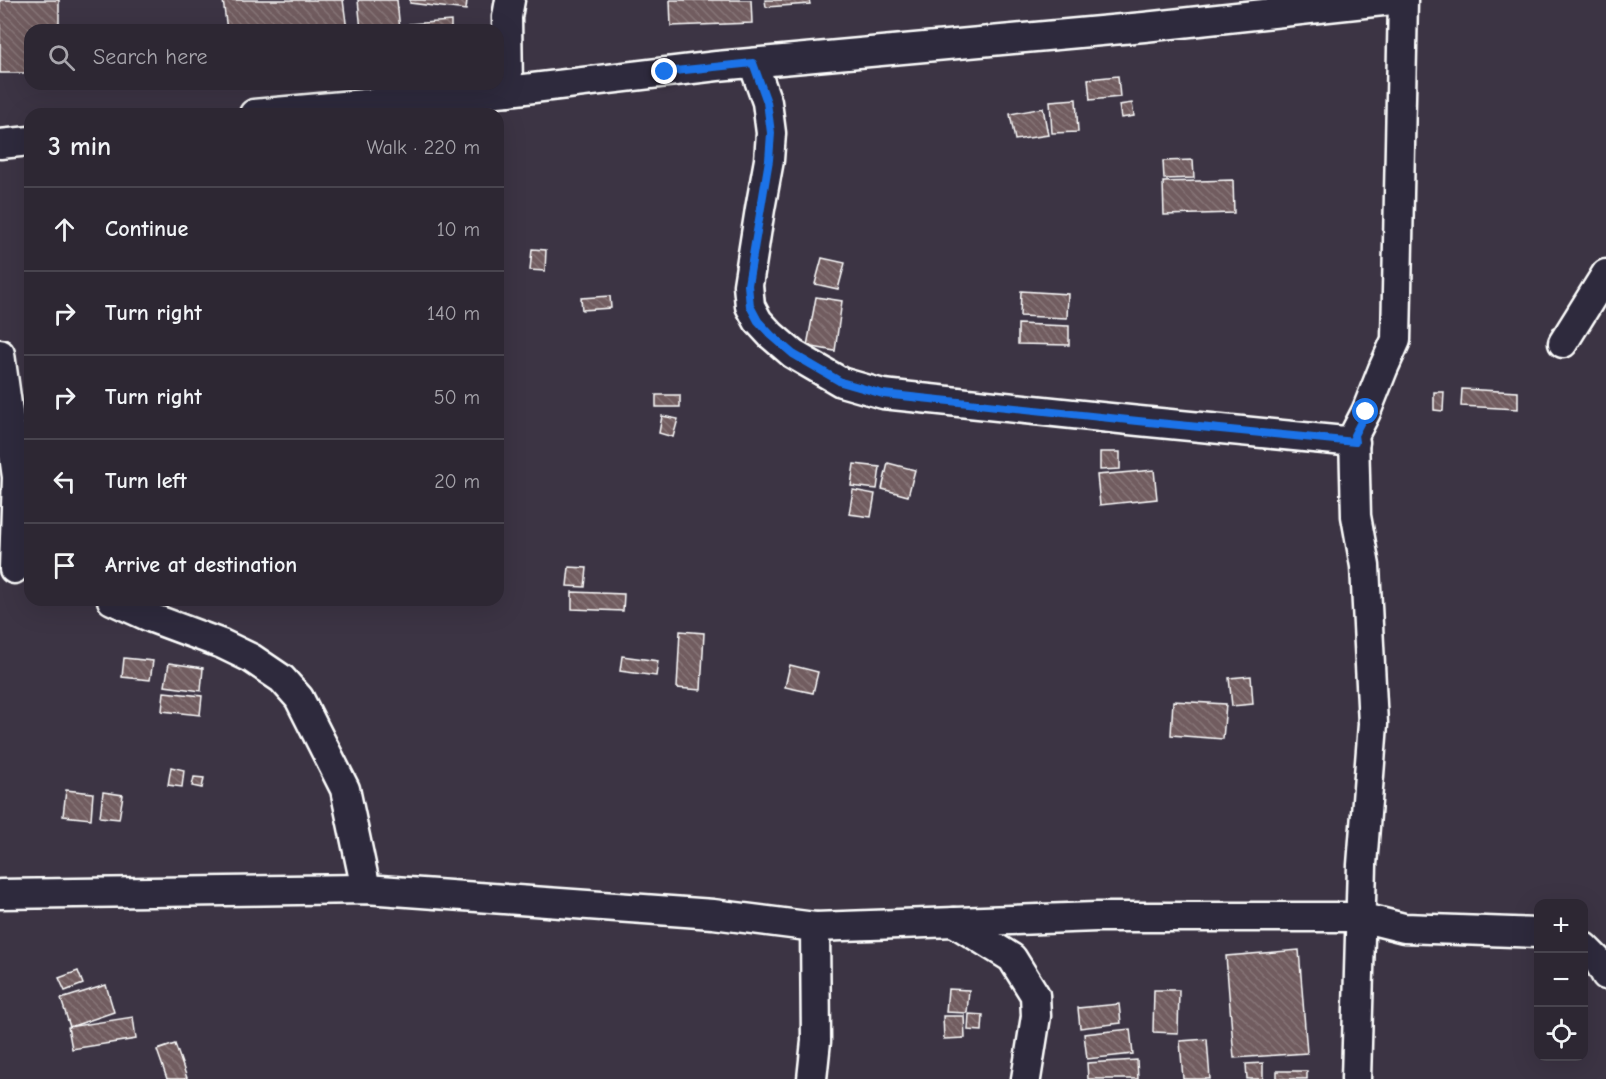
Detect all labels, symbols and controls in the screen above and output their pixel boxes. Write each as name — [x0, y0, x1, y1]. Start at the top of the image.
search box — [24, 24, 504, 90]
icon: search — [45, 41, 78, 74]
text: Search here — [93, 44, 208, 70]
route end — [651, 58, 677, 84]
text: 3 min — [48, 132, 111, 162]
text: Walk · 220 m — [366, 136, 480, 159]
icon: ahead — [48, 213, 81, 246]
text: Continue — [105, 216, 188, 242]
text: 10 m — [437, 218, 480, 241]
icon: right — [48, 297, 81, 330]
text: Turn right — [105, 300, 202, 326]
text: 140 m — [427, 302, 480, 325]
icon: right — [48, 381, 81, 414]
text: Turn right — [105, 384, 202, 410]
text: 50 m — [434, 386, 480, 409]
route start — [1352, 398, 1378, 424]
icon: left — [48, 465, 81, 498]
text: Turn left — [105, 468, 187, 494]
text: 20 m — [434, 470, 480, 493]
icon: arrive — [48, 549, 81, 582]
text: Arrive at destination — [105, 552, 297, 578]
map controls — [1534, 899, 1588, 1061]
button: + — [1534, 899, 1588, 953]
button: − — [1534, 953, 1588, 1007]
button: locate — [1534, 1007, 1588, 1061]

